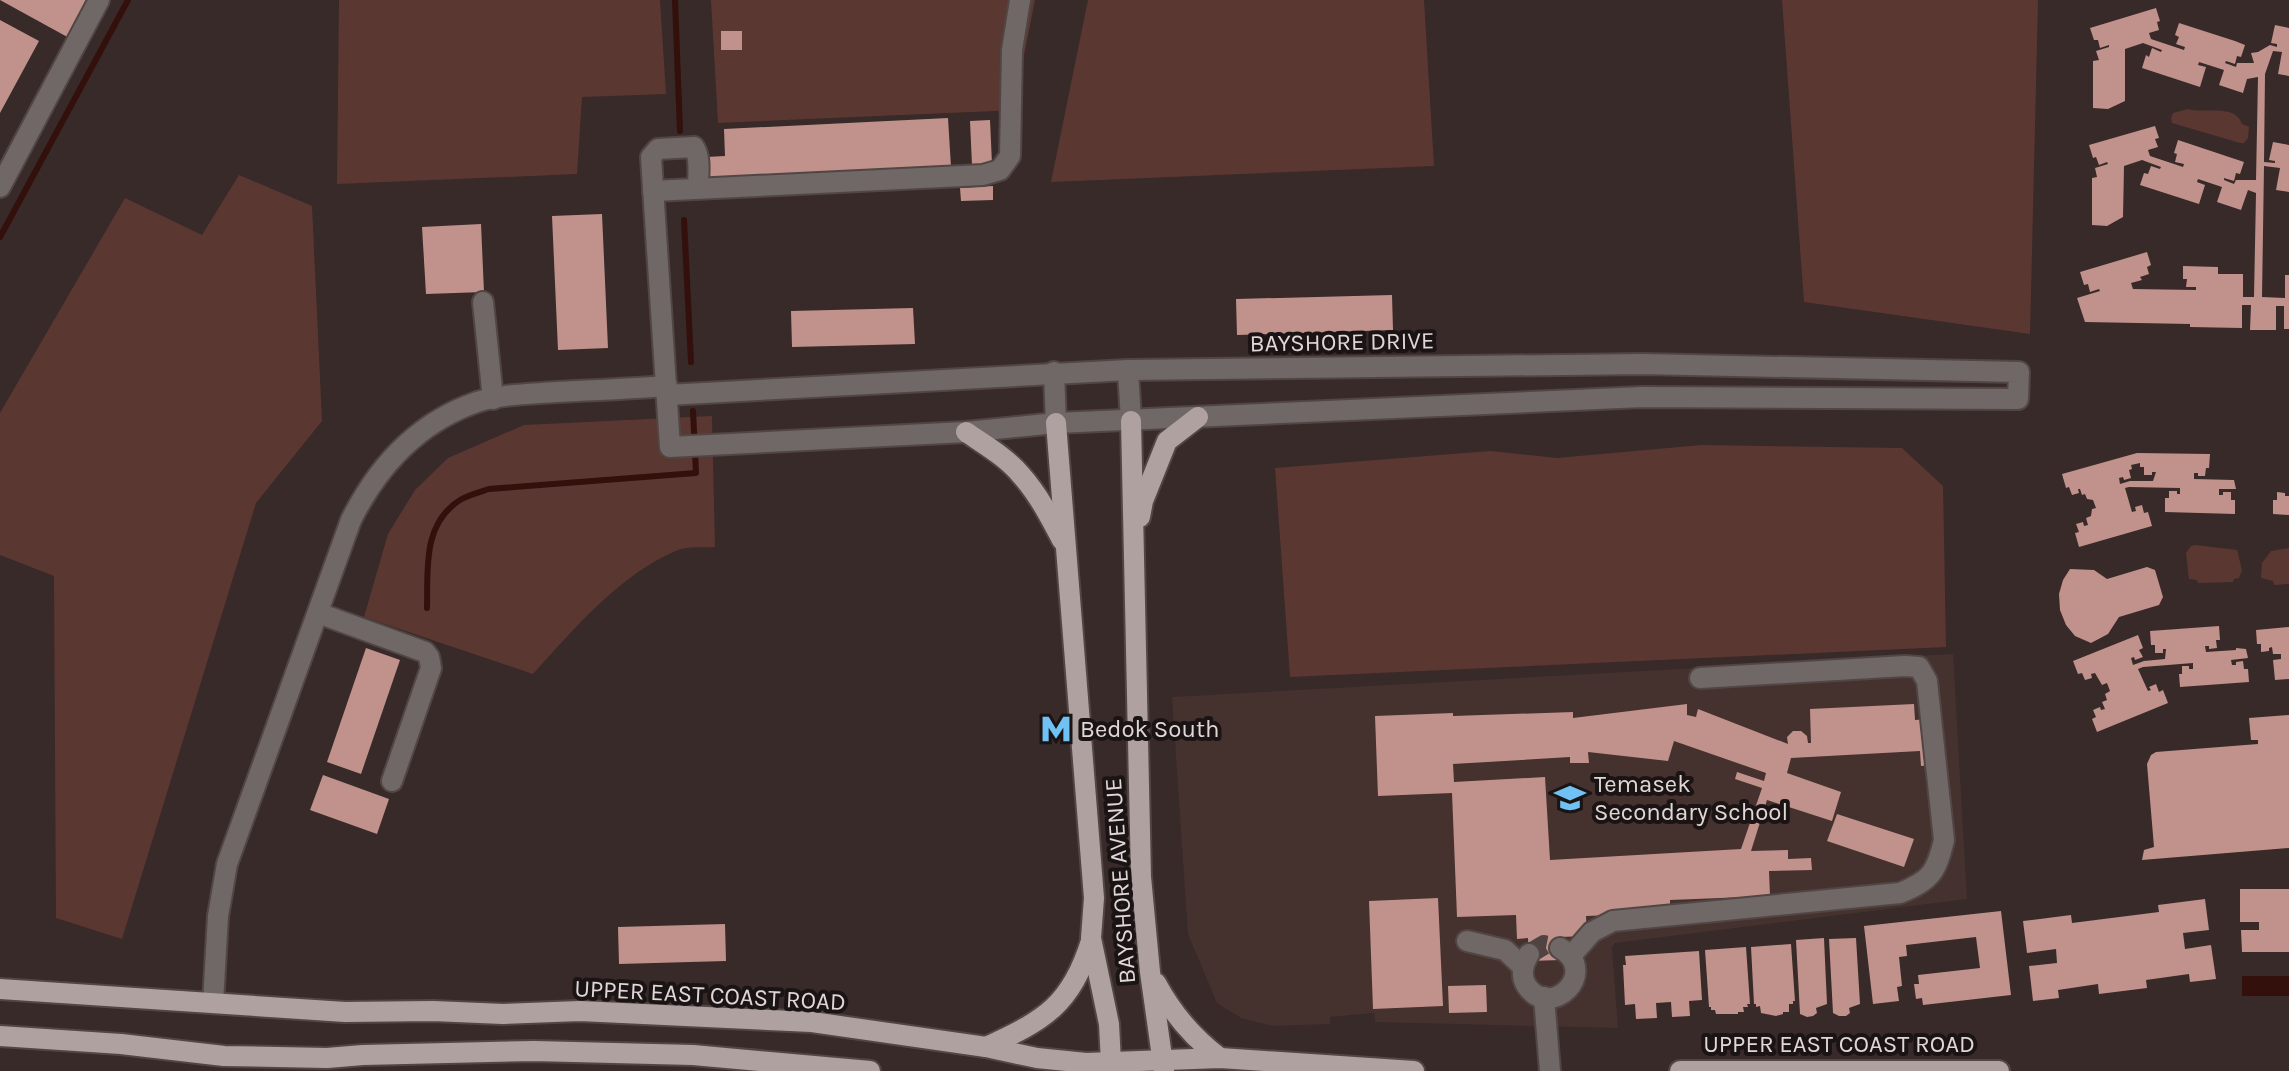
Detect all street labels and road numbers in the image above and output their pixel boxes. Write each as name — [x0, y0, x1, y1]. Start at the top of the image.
street label: BAYSHORE DRIVE — [1249, 326, 1435, 358]
street label: BAYSHORE AVENUE — [1099, 777, 1141, 985]
street label: UPPER EAST COAST ROAD — [574, 974, 846, 1016]
street label: UPPER EAST COAST ROAD — [1703, 1030, 1975, 1058]

